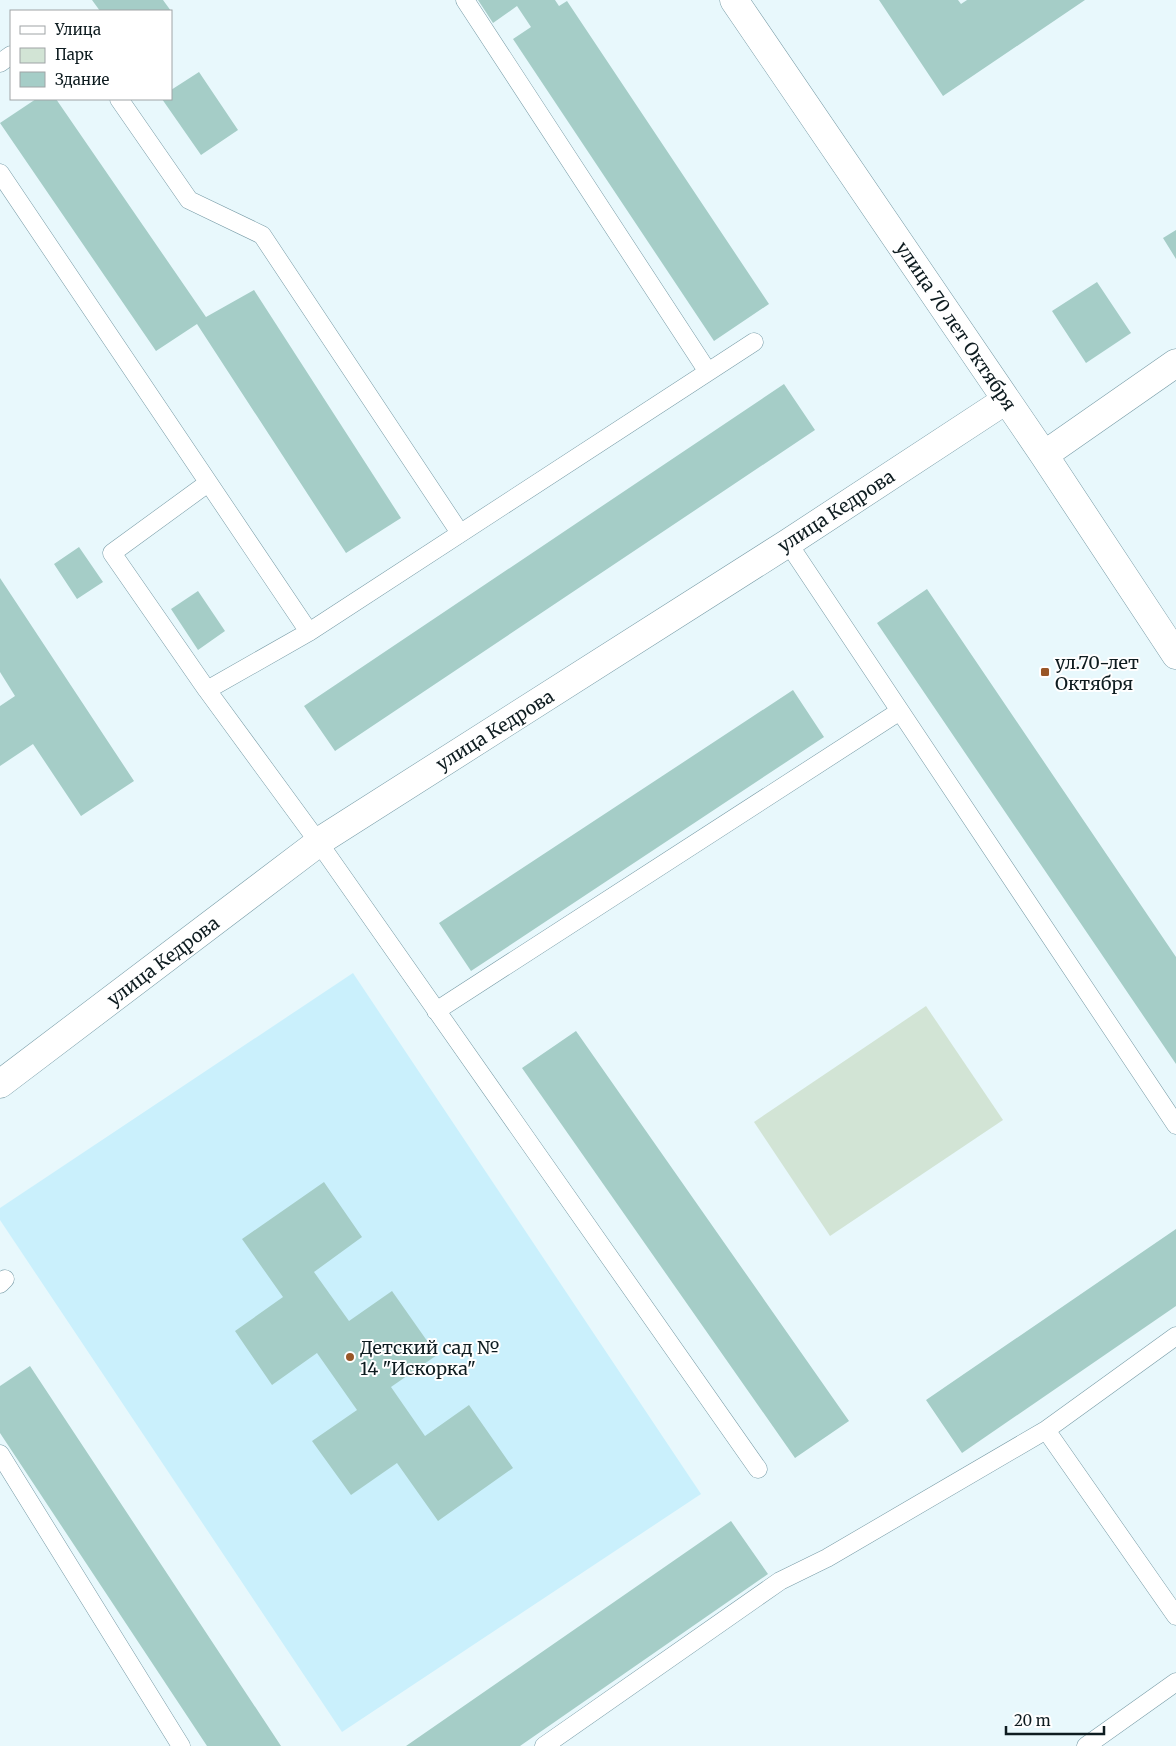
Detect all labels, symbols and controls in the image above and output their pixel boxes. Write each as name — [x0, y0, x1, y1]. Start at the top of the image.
legend — [10, 10, 172, 100]
text: Улица — [54, 20, 101, 39]
text: Парк — [55, 45, 94, 64]
text: Здание — [55, 70, 109, 89]
street label: улица 70 лет Октября — [891, 237, 1021, 415]
street label: улица Кедрова — [773, 464, 899, 557]
place label: ул.70-лет Октября — [1055, 651, 1139, 695]
marker: ул.70-лет Октября — [1039, 666, 1051, 678]
street label: улица Кедрова — [432, 684, 558, 775]
street label: улица Кедрова — [102, 911, 224, 1011]
place label: Детский сад № 14 "Искорка" — [360, 1336, 501, 1380]
marker: Детский сад № 14 "Искорка" — [344, 1351, 356, 1363]
scale bar — [1006, 1704, 1104, 1736]
text: 20 m — [1014, 1711, 1051, 1730]

